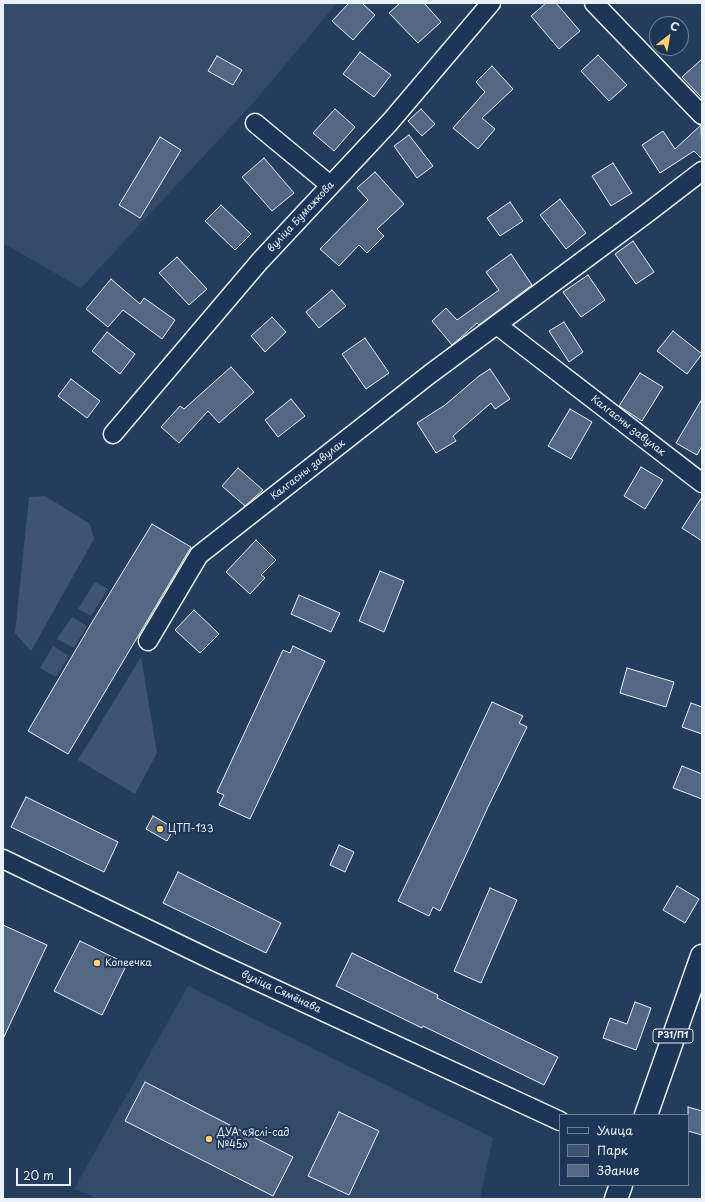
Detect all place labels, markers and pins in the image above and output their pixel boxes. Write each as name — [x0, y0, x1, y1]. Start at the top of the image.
place label: ЦТП-133 — [168, 823, 213, 835]
marker: ЦТП-133 — [155, 824, 165, 834]
place label: Копеечка — [105, 957, 152, 969]
marker: Копеечка — [92, 958, 102, 968]
place label: ДУА «Яслі-сад №45» — [217, 1127, 290, 1150]
marker: ДУА «Яслі-сад №45» — [204, 1134, 214, 1144]

